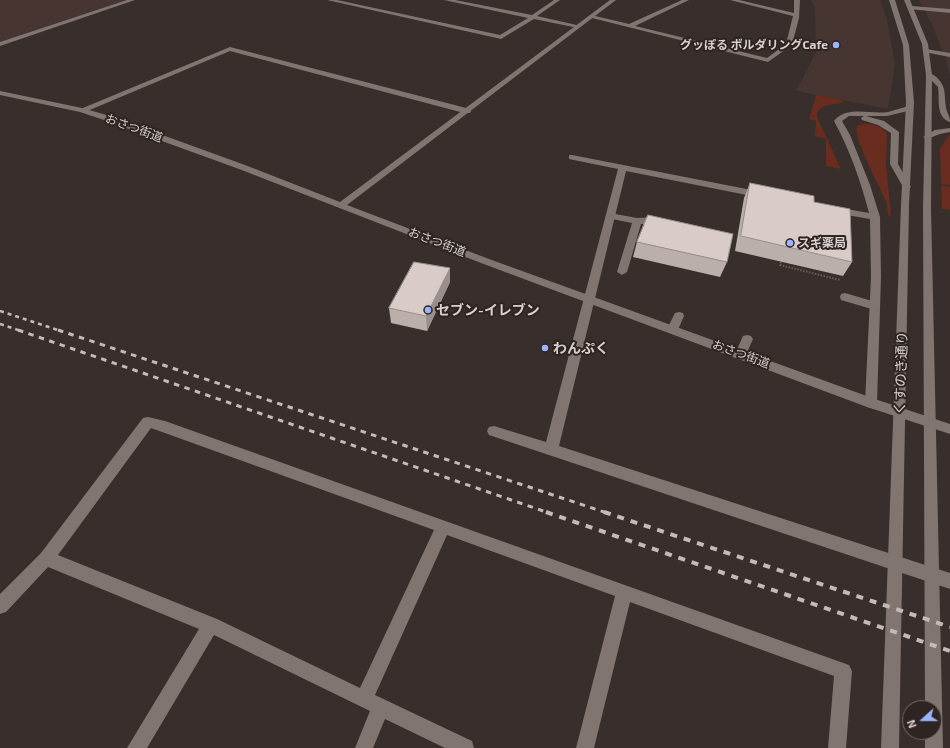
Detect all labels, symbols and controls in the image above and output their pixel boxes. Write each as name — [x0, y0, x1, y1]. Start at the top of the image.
place label: グッぽる ボルダリングCafe — [680, 38, 828, 52]
marker: グッぽる ボルダリングCafe — [831, 40, 841, 50]
street label: おさつ街道 — [103, 111, 165, 145]
street label: おさつ街道 — [406, 225, 468, 259]
place label: スギ薬局 — [798, 236, 846, 250]
marker: スギ薬局 — [785, 238, 795, 248]
place label: セブン-イレブン — [436, 302, 540, 318]
marker: セブン-イレブン — [423, 305, 433, 315]
street label: くすのき通り — [891, 331, 911, 415]
street label: おさつ街道 — [710, 337, 772, 371]
place label: わんぷく — [553, 340, 609, 356]
marker: わんぷく — [540, 343, 550, 353]
north arrow — [902, 700, 942, 740]
text: N — [904, 718, 919, 730]

